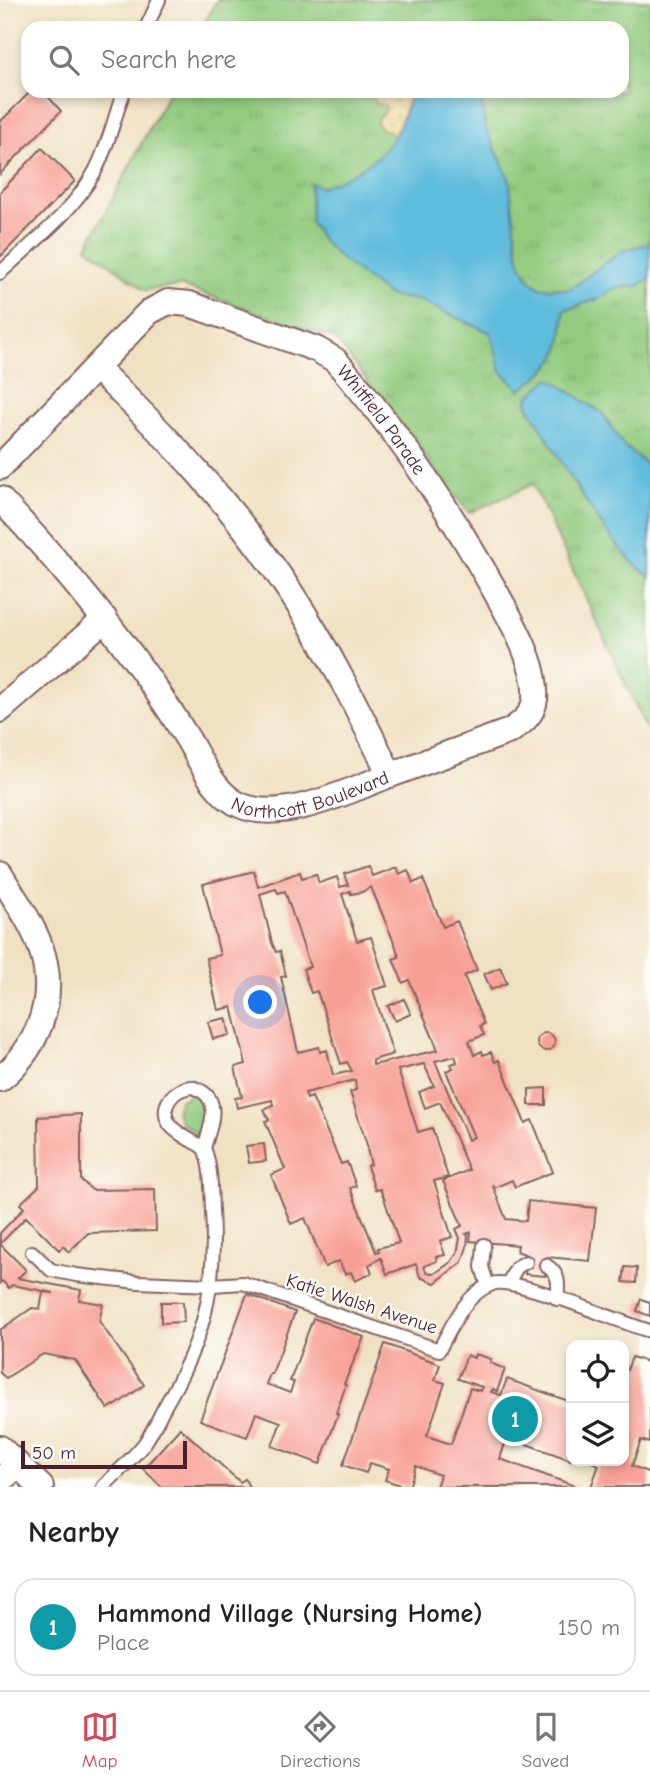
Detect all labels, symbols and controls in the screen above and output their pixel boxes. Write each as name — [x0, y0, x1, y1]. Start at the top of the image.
search box — [21, 21, 629, 98]
icon: search — [45, 41, 83, 79]
text: Search here — [101, 45, 236, 75]
street label: Whitfield Parade — [332, 361, 430, 479]
street label: Northcott Boulevard — [228, 767, 392, 823]
your location — [243, 985, 277, 1019]
street label: Katie Walsh Avenue — [283, 1269, 440, 1339]
map controls — [566, 1340, 629, 1466]
button: locate — [566, 1340, 629, 1403]
pin: 1 — [492, 1393, 538, 1445]
button: layers — [566, 1403, 629, 1466]
scale bar — [21, 1438, 187, 1470]
text: 50 m — [32, 1442, 76, 1464]
text: Nearby — [28, 1515, 119, 1550]
text: Hammond Village (Nursing Home) — [97, 1599, 483, 1629]
text: 1 — [48, 1614, 58, 1641]
text: 150 m — [558, 1614, 620, 1641]
text: Place — [97, 1629, 149, 1656]
tab: Map — [81, 1708, 119, 1772]
tab: Directions — [280, 1708, 360, 1772]
tab: Saved — [522, 1708, 569, 1772]

